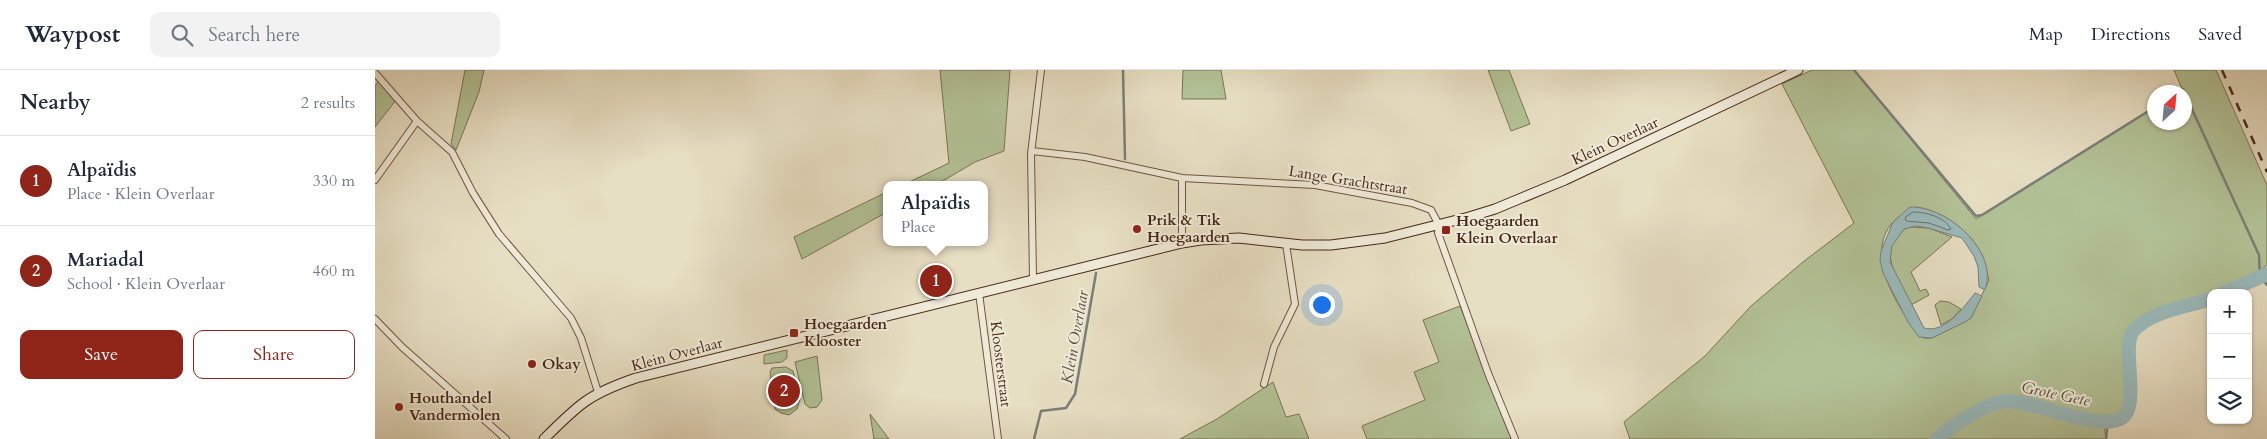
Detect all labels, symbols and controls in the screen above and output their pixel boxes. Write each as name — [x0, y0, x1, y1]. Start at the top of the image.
search box — [150, 12, 500, 57]
text: Waypost — [25, 18, 120, 51]
icon: search — [168, 21, 196, 49]
text: Search here — [208, 22, 300, 48]
text: Map — [2029, 22, 2063, 47]
text: Directions — [2091, 22, 2170, 47]
text: Saved — [2198, 22, 2242, 47]
north arrow — [2147, 85, 2192, 130]
text: Nearby — [20, 88, 91, 117]
text: 2 results — [301, 92, 355, 114]
street label: Klein Overlaar — [1568, 112, 1662, 170]
text: Alpaïdis — [67, 157, 137, 183]
street label: Lange Grachtstraat — [1287, 161, 1409, 199]
text: 1 — [32, 170, 40, 192]
text: 330 m — [313, 170, 355, 192]
popup — [883, 181, 988, 246]
text: Place · Klein Overlaar — [67, 183, 215, 205]
text: Alpaïdis — [901, 190, 970, 216]
place label: Prik & Tik Hoegaarden — [1147, 210, 1231, 247]
place label: Hoegaarden Klein Overlaar — [1456, 211, 1558, 248]
text: Place — [901, 216, 936, 238]
marker: Prik & Tik Hoegaarden — [1131, 223, 1143, 235]
marker: Hoegaarden Klein Overlaar — [1440, 224, 1452, 236]
text: Mariadal — [67, 247, 144, 273]
text: 2 — [32, 260, 40, 282]
text: 460 m — [313, 260, 355, 282]
pin: 1 — [920, 262, 952, 300]
text: School · Klein Overlaar — [67, 273, 225, 295]
water label: Klein Overlaar — [1056, 288, 1094, 386]
map controls — [2207, 289, 2252, 424]
button: + — [2207, 289, 2252, 334]
your location — [1309, 292, 1335, 318]
place label: Hoegaarden Klooster — [804, 314, 888, 351]
street label: Kloosterstraat — [986, 320, 1016, 408]
marker: Hoegaarden Klooster — [788, 327, 800, 339]
button: Save — [20, 330, 183, 379]
button: Share — [193, 330, 355, 379]
street label: Klein Overlaar — [629, 332, 725, 376]
button: − — [2207, 334, 2252, 379]
place label: Okay — [542, 354, 581, 374]
marker: Okay — [526, 358, 538, 370]
pin: 2 — [768, 372, 800, 410]
water label: Grote Gete — [2020, 376, 2093, 412]
button: layers — [2207, 379, 2252, 424]
place label: Houthandel Vandermolen — [409, 388, 501, 425]
marker: Houthandel Vandermolen — [393, 401, 405, 413]

